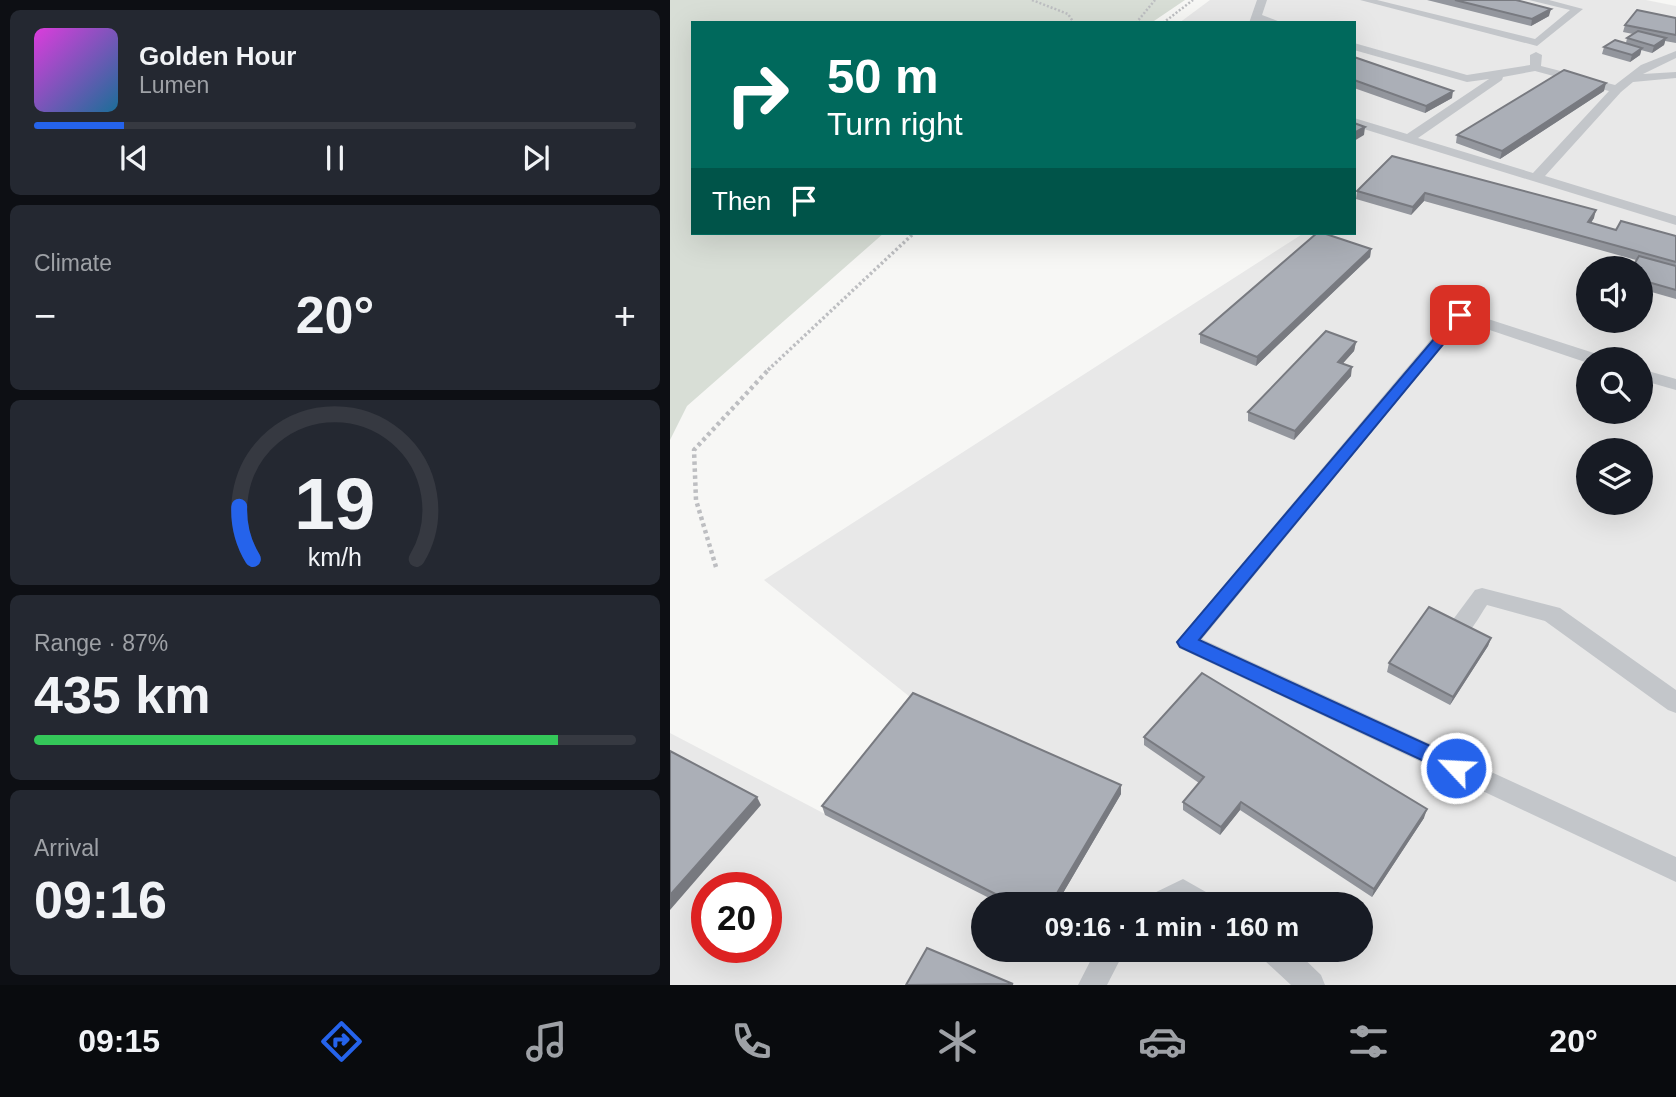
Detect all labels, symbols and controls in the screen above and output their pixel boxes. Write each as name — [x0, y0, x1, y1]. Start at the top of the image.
text: Golden Hour — [139, 41, 296, 71]
icon: right — [712, 49, 803, 140]
text: 50 m — [827, 49, 939, 103]
text: Lumen — [139, 72, 209, 98]
text: Turn right — [827, 106, 963, 142]
icon: previous — [115, 139, 153, 177]
icon: pause — [316, 139, 354, 177]
icon: next — [517, 139, 555, 177]
icon: arrive — [785, 182, 823, 220]
text: Then — [712, 186, 771, 216]
text: Climate — [34, 250, 112, 276]
map controls — [1576, 256, 1653, 515]
button: sound — [1576, 256, 1653, 333]
pin — [1430, 285, 1490, 345]
text: 20° — [296, 286, 374, 344]
text: − — [34, 295, 56, 337]
text: + — [614, 295, 636, 337]
icon: arrive — [1441, 296, 1479, 334]
button: search — [1576, 347, 1653, 424]
button: layers — [1576, 438, 1653, 515]
text: 19 — [295, 463, 375, 544]
text: km/h — [308, 542, 362, 570]
text: Range · 87% — [34, 630, 168, 656]
text: 435 km — [34, 666, 210, 724]
position arrow — [1419, 731, 1493, 805]
text: Arrival — [34, 835, 99, 861]
text: 09:16 — [34, 871, 167, 929]
speed limit sign: 20 — [691, 872, 782, 963]
text: 09:16 · 1 min · 160 m — [1045, 912, 1299, 942]
icon: directions — [317, 1017, 366, 1066]
icon: music — [522, 1017, 571, 1066]
icon: phone — [727, 1017, 776, 1066]
icon: climate — [933, 1017, 982, 1066]
icon: car — [1138, 1017, 1187, 1066]
icon: filters — [1344, 1017, 1393, 1066]
text: 09:15 — [78, 1023, 160, 1059]
text: 20° — [1549, 1023, 1598, 1059]

